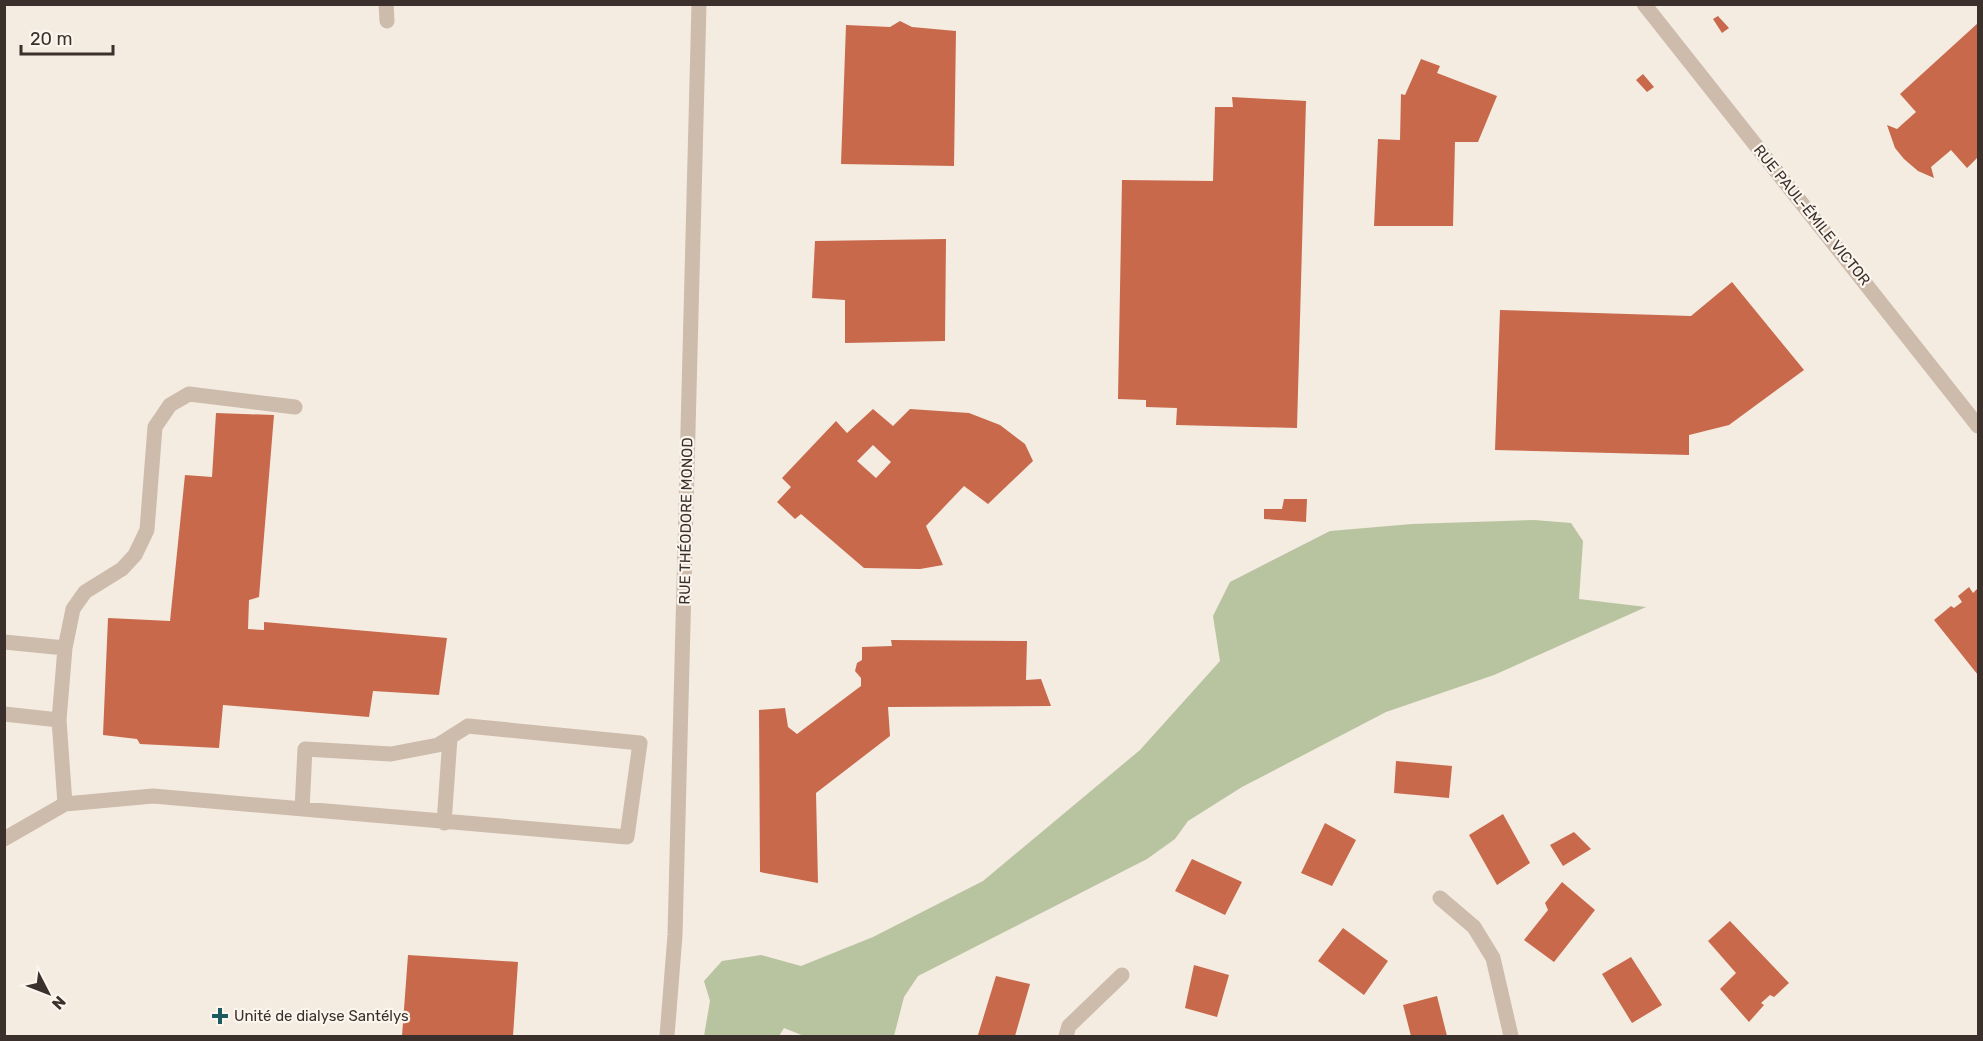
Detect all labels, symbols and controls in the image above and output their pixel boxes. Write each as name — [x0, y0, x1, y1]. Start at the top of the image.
scale bar — [21, 18, 112, 56]
text: 20 m — [30, 28, 72, 50]
street label: RUE PAUL-ÉMILE VICTOR — [1750, 141, 1874, 289]
street label: RUE THÉODORE MONOD — [676, 437, 696, 605]
north arrow — [18, 963, 78, 1023]
text: N — [48, 992, 70, 1013]
marker: Unité de dialyse Santélys — [211, 1007, 229, 1025]
place label: Unité de dialyse Santélys — [234, 1007, 409, 1025]

